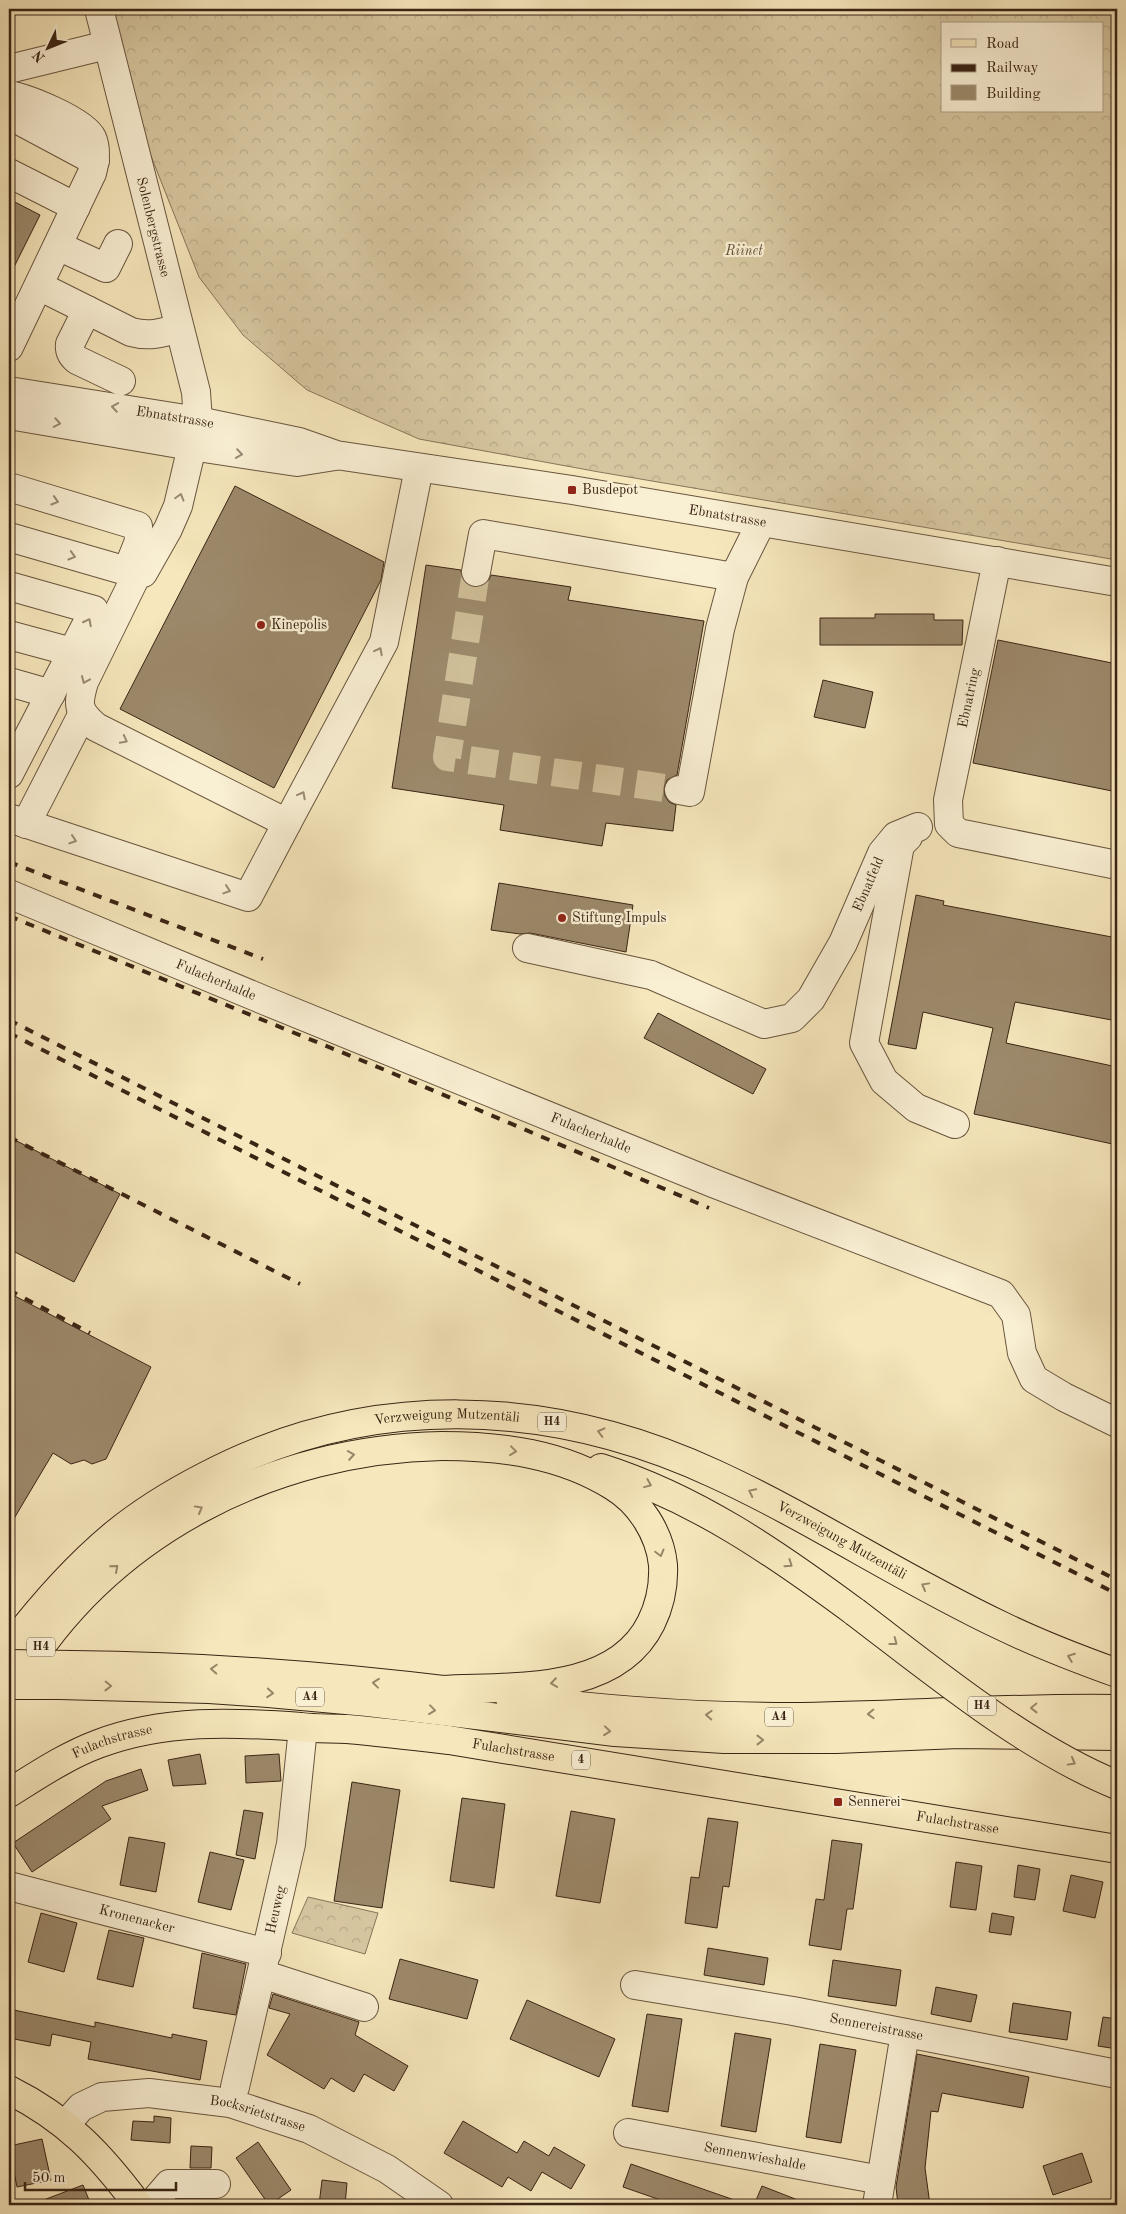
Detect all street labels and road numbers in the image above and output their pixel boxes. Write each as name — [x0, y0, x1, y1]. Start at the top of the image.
street label: Solenbergstrasse — [134, 176, 172, 278]
street label: Ebnatstrasse — [135, 404, 215, 431]
street label: Ebnatstrasse — [688, 503, 767, 530]
street label: Ebnatring — [956, 666, 982, 729]
street label: Ebnatfeld — [850, 855, 886, 914]
street label: Fulacherhalde — [174, 957, 258, 1003]
street label: Fulacherhalde — [548, 1111, 633, 1156]
street label: Verzweigung Mutzentäli — [373, 1407, 521, 1427]
road number: H4 — [538, 1412, 566, 1431]
street label: Verzweigung Mutzentäli — [774, 1499, 909, 1582]
road number: H4 — [27, 1638, 55, 1656]
road number: A4 — [296, 1688, 324, 1706]
road number: H4 — [968, 1696, 996, 1715]
road number: A4 — [765, 1708, 793, 1726]
street label: Fulachstrasse — [70, 1722, 153, 1761]
street label: Fulachstrasse — [471, 1737, 556, 1764]
road number: 4 — [572, 1750, 590, 1770]
street label: Fulachstrasse — [915, 1809, 1000, 1837]
street label: Heuweg — [264, 1884, 288, 1935]
street label: Kronenacker — [98, 1903, 176, 1936]
street label: Sennereistrasse — [828, 2011, 924, 2043]
street label: Bocksrietstrasse — [209, 2094, 307, 2134]
street label: Sennenwieshalde — [703, 2140, 807, 2173]

